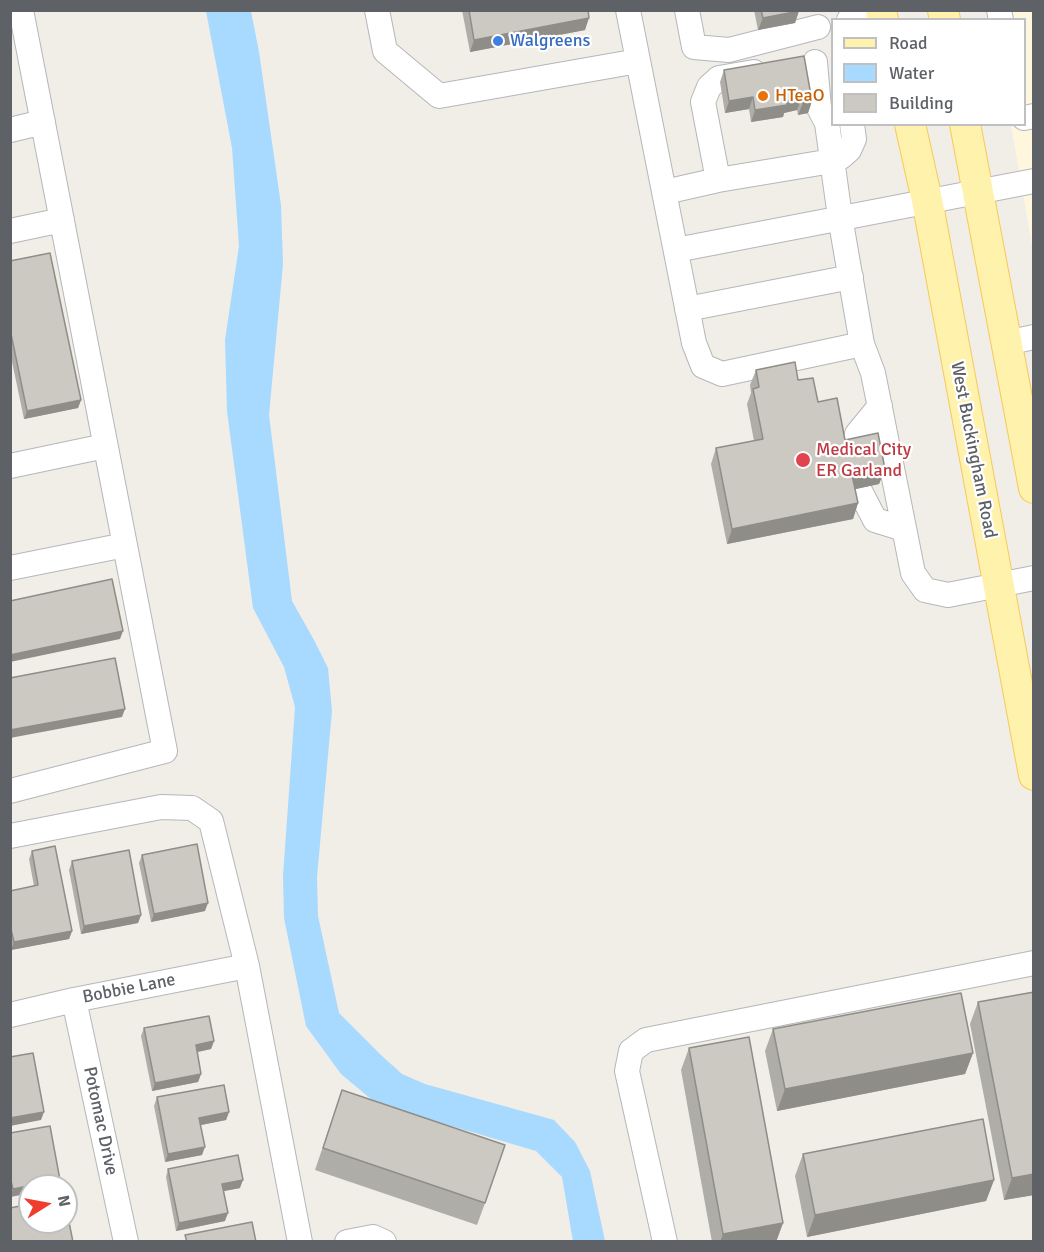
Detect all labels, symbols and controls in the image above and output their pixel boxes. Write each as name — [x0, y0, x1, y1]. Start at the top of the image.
legend — [831, 18, 1026, 126]
place label: Walgreens — [510, 30, 590, 52]
text: Road — [889, 32, 928, 54]
marker: Walgreens — [491, 34, 505, 48]
text: Water — [889, 62, 934, 84]
place label: HTeaO — [775, 85, 824, 107]
marker: HTeaO — [756, 89, 770, 103]
text: Building — [889, 92, 953, 114]
street label: West Buckingham Road — [945, 360, 1001, 540]
place label: Medical City ER Garland — [816, 439, 911, 482]
marker: Medical City ER Garland — [794, 451, 812, 469]
street label: Bobbie Lane — [81, 969, 177, 1009]
street label: Potomac Drive — [78, 1065, 122, 1177]
north arrow — [18, 1174, 78, 1234]
text: N — [53, 1194, 75, 1208]

